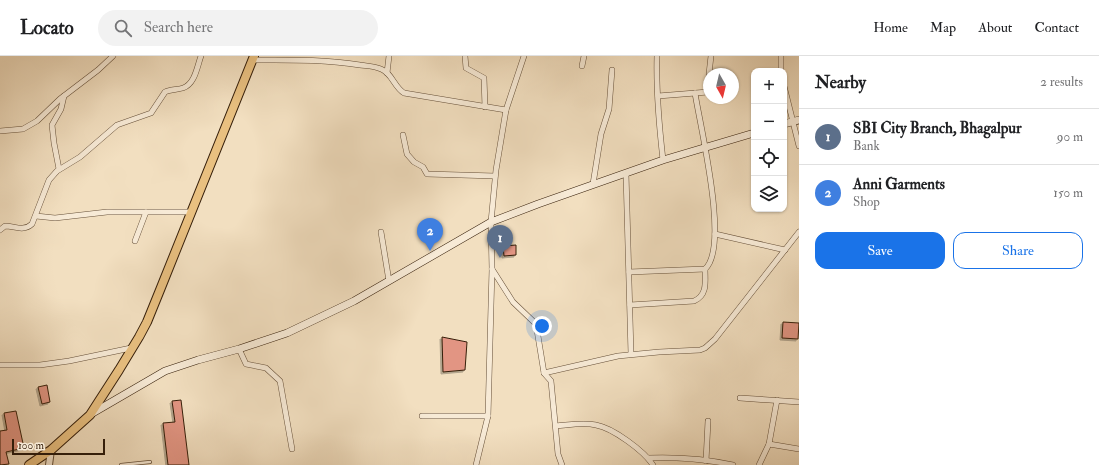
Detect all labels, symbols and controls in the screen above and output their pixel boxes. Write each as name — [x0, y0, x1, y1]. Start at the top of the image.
search box — [98, 10, 378, 46]
text: Locato — [20, 16, 74, 40]
icon: search — [112, 17, 134, 39]
text: Search here — [144, 18, 213, 37]
text: Home — [873, 19, 908, 36]
text: Map — [930, 19, 956, 36]
text: About — [978, 19, 1012, 36]
text: Contact — [1034, 19, 1079, 36]
north arrow — [703, 68, 739, 104]
map controls — [751, 68, 787, 212]
button: + — [751, 68, 787, 104]
text: Nearby — [815, 72, 866, 93]
text: 2 results — [1040, 74, 1083, 90]
button: − — [751, 104, 787, 140]
text: SBI City Branch, Bhagalpur — [853, 119, 1022, 138]
text: 1 — [826, 129, 830, 145]
text: 90 m — [1057, 129, 1083, 145]
text: Bank — [853, 138, 880, 154]
button: locate — [751, 140, 787, 176]
text: Anni Garments — [853, 175, 945, 194]
button: layers — [751, 176, 787, 212]
text: 2 — [825, 185, 831, 201]
text: 150 m — [1053, 185, 1083, 201]
text: Shop — [853, 194, 880, 210]
pin: 2 — [417, 218, 443, 251]
pin: 1 — [487, 225, 513, 258]
button: Save — [815, 232, 945, 269]
button: Share — [953, 232, 1083, 269]
your location — [532, 316, 552, 336]
scale bar — [12, 437, 105, 456]
text: 100 m — [18, 439, 44, 452]

